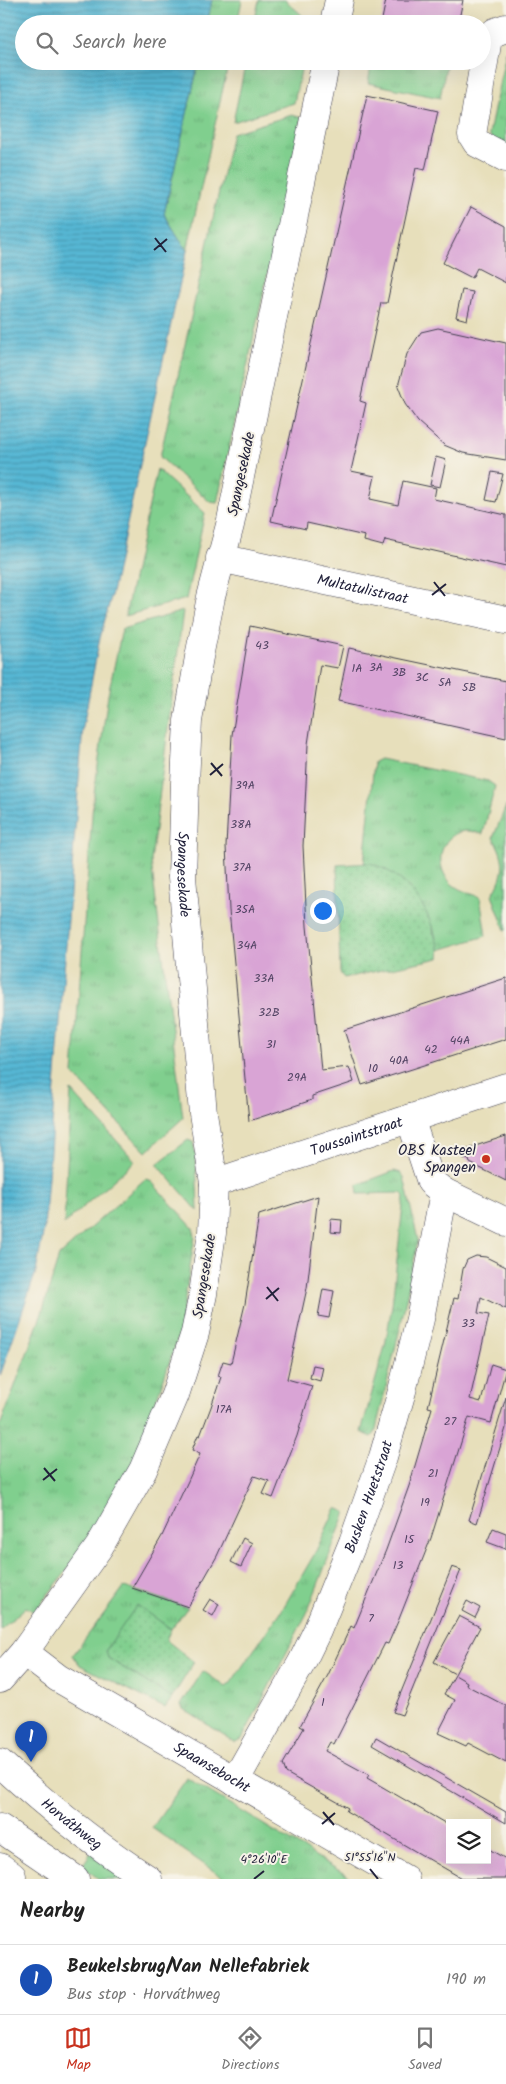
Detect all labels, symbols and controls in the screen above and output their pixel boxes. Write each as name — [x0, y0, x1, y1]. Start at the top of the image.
search box — [15, 15, 491, 70]
text: Search here — [73, 28, 167, 58]
icon: search — [33, 29, 61, 57]
street label: Spangesekade — [221, 430, 263, 519]
street label: Multatulistraat — [314, 568, 411, 612]
house number: 43 — [255, 636, 269, 655]
house number: 3A — [369, 658, 383, 677]
house number: 1A — [351, 659, 363, 678]
house number: 3B — [392, 663, 406, 682]
house number: 3C — [415, 668, 429, 687]
house number: 5A — [438, 673, 452, 692]
house number: 5B — [462, 678, 476, 697]
house number: 39A — [235, 776, 255, 795]
house number: 38A — [230, 815, 252, 834]
street label: Spangesekade — [169, 831, 197, 918]
house number: 37A — [232, 858, 252, 877]
your location — [310, 898, 336, 924]
house number: 35A — [235, 900, 255, 919]
house number: 34A — [237, 936, 257, 955]
house number: 33A — [253, 969, 275, 988]
house number: 32B — [258, 1003, 280, 1022]
house number: 44A — [450, 1031, 470, 1050]
house number: 31 — [266, 1035, 277, 1054]
house number: 42 — [424, 1040, 438, 1059]
house number: 40A — [389, 1051, 409, 1070]
house number: 10 — [368, 1059, 378, 1078]
house number: 29A — [287, 1068, 307, 1087]
street label: Toussaintstraat — [307, 1111, 406, 1164]
place label: OBS Kasteel Spangen — [398, 1139, 476, 1180]
marker: OBS Kasteel Spangen — [480, 1153, 492, 1165]
street label: Spangesekade — [186, 1232, 224, 1320]
house number: 33 — [461, 1314, 475, 1333]
house number: 17A — [216, 1400, 232, 1419]
house number: 27 — [444, 1412, 457, 1431]
street label: Busken Huetstraat — [339, 1438, 400, 1557]
house number: 21 — [428, 1464, 439, 1483]
house number: 19 — [420, 1493, 430, 1512]
house number: 15 — [404, 1530, 416, 1549]
house number: 13 — [393, 1556, 403, 1575]
house number: 7 — [368, 1609, 374, 1628]
house number: 1 — [321, 1693, 325, 1712]
pin: 1 — [15, 1721, 47, 1762]
street label: Spaansebocht — [168, 1736, 255, 1800]
street label: Horváthweg — [35, 1793, 107, 1857]
map controls — [446, 1819, 491, 1864]
button: layers — [446, 1819, 491, 1864]
text: 51°55'16"N — [344, 1848, 396, 1867]
text: 4°26'10"E — [241, 1850, 288, 1869]
text: Nearby — [20, 1895, 85, 1928]
text: Beukelsbrug/Van Nellefabriek — [67, 1952, 309, 1982]
text: 1 — [34, 1967, 38, 1992]
text: 190 m — [446, 1967, 486, 1992]
text: Bus stop · Horváthweg — [67, 1982, 221, 2007]
tab: Map — [64, 2024, 92, 2076]
tab: Directions — [221, 2024, 279, 2076]
tab: Saved — [408, 2024, 442, 2076]

